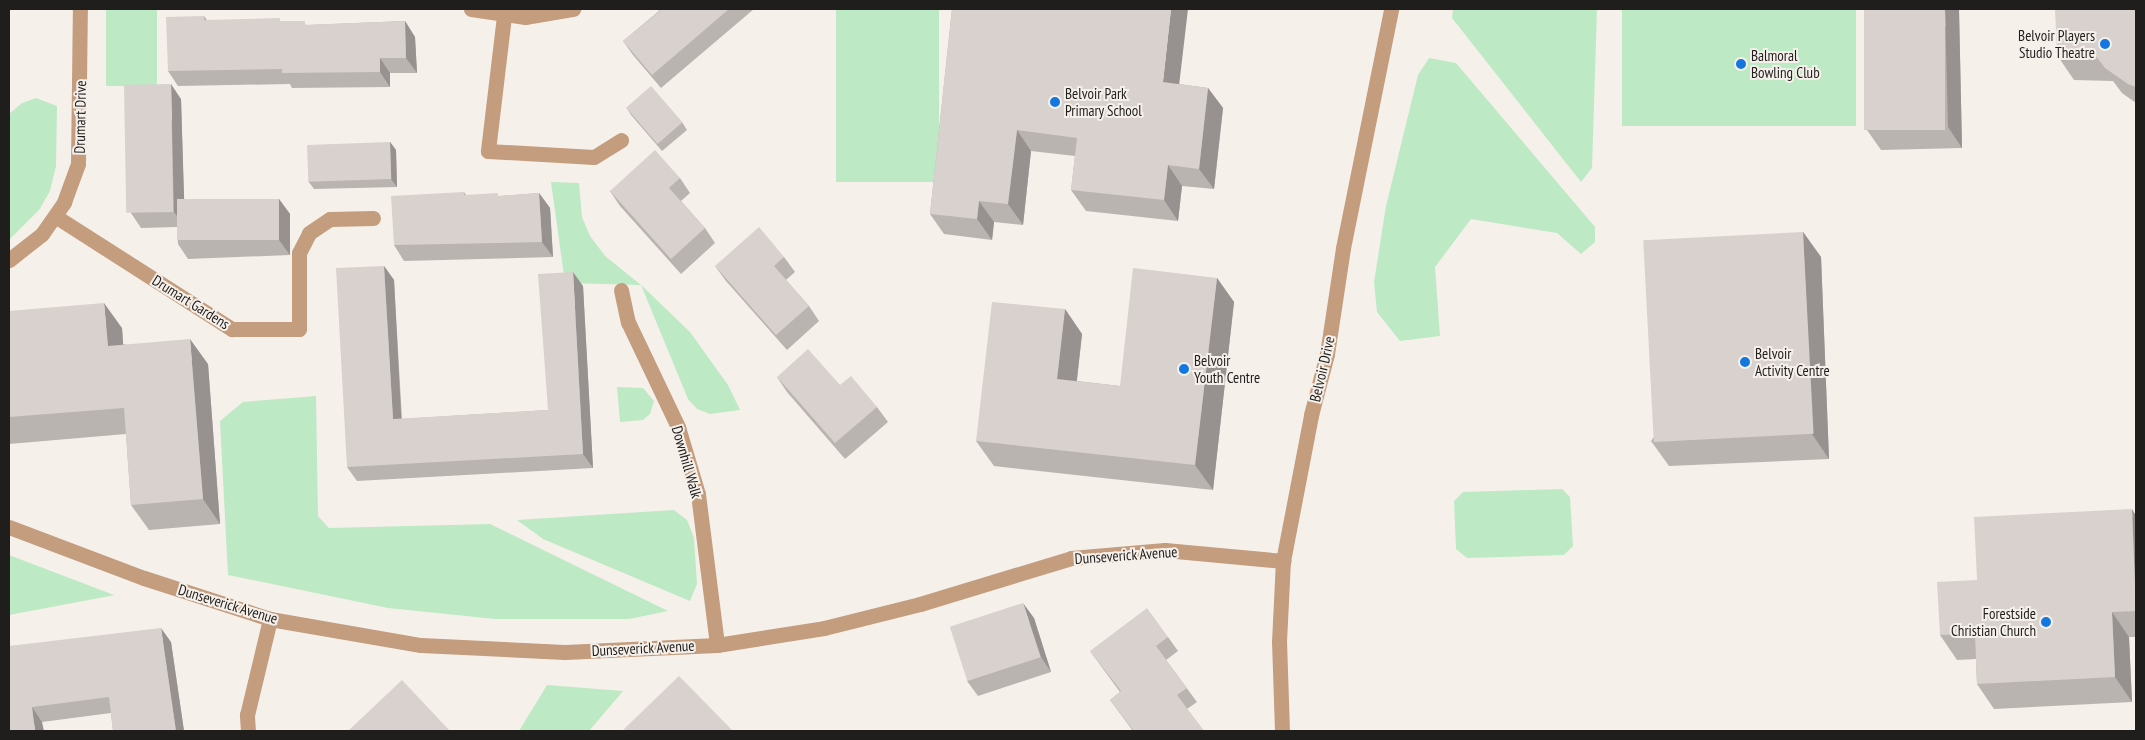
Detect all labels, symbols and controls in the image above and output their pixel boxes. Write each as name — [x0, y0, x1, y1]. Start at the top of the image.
place label: Belvoir Players Studio Theatre — [2018, 26, 2095, 61]
marker: Belvoir Players Studio Theatre — [2099, 38, 2111, 50]
place label: Balmoral Bowling Club — [1751, 46, 1820, 81]
marker: Balmoral Bowling Club — [1735, 58, 1747, 70]
street label: Drumart Drive — [70, 80, 90, 154]
place label: Belvoir Park Primary School — [1065, 84, 1142, 119]
marker: Belvoir Park Primary School — [1049, 96, 1061, 108]
street label: Drumart Gardens — [149, 271, 233, 333]
street label: Belvoir Drive — [1306, 334, 1338, 404]
place label: Belvoir Activity Centre — [1755, 344, 1830, 379]
place label: Belvoir Youth Centre — [1194, 351, 1260, 386]
marker: Belvoir Activity Centre — [1739, 356, 1751, 368]
marker: Belvoir Youth Centre — [1178, 363, 1190, 375]
street label: Downhill Walk — [668, 424, 706, 500]
street label: Dunseverick Avenue — [1074, 542, 1178, 568]
street label: Dunseverick Avenue — [176, 580, 280, 628]
place label: Forestside Christian Church — [1951, 604, 2036, 639]
marker: Forestside Christian Church — [2040, 616, 2052, 628]
street label: Dunseverick Avenue — [591, 636, 695, 660]

